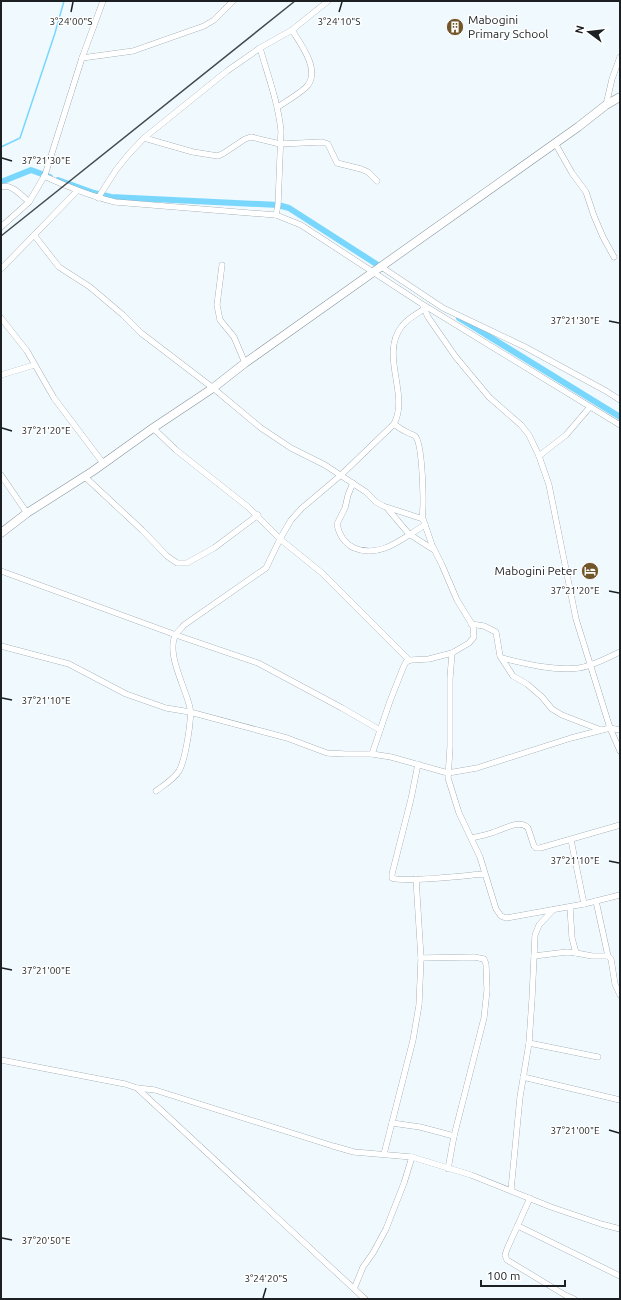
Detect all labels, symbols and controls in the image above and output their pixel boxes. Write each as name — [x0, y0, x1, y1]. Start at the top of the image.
north arrow — [569, 12, 609, 52]
place label: Mabogini Primary School — [468, 13, 548, 40]
text: 3°24'00"S — [49, 16, 93, 27]
text: 3°24'10"S — [317, 16, 361, 27]
building icon: Mabogini Primary School — [445, 17, 465, 37]
text: N — [572, 24, 586, 35]
text: 37°21'30"E — [21, 155, 71, 166]
text: 37°21'30"E — [550, 315, 600, 326]
text: 37°21'20"E — [21, 425, 71, 436]
hotel icon: Mabogini Peter — [580, 561, 600, 581]
place label: Mabogini Peter — [495, 564, 577, 577]
text: 37°21'20"E — [550, 585, 600, 596]
text: 37°21'10"E — [21, 695, 71, 706]
text: 37°21'10"E — [550, 855, 600, 866]
text: 37°21'00"E — [21, 965, 71, 976]
text: 37°21'00"E — [550, 1125, 600, 1136]
text: 37°20'50"E — [21, 1235, 71, 1246]
scale bar — [481, 1262, 565, 1288]
text: 100 m — [487, 1269, 520, 1282]
text: 3°24'20"S — [244, 1273, 288, 1284]

